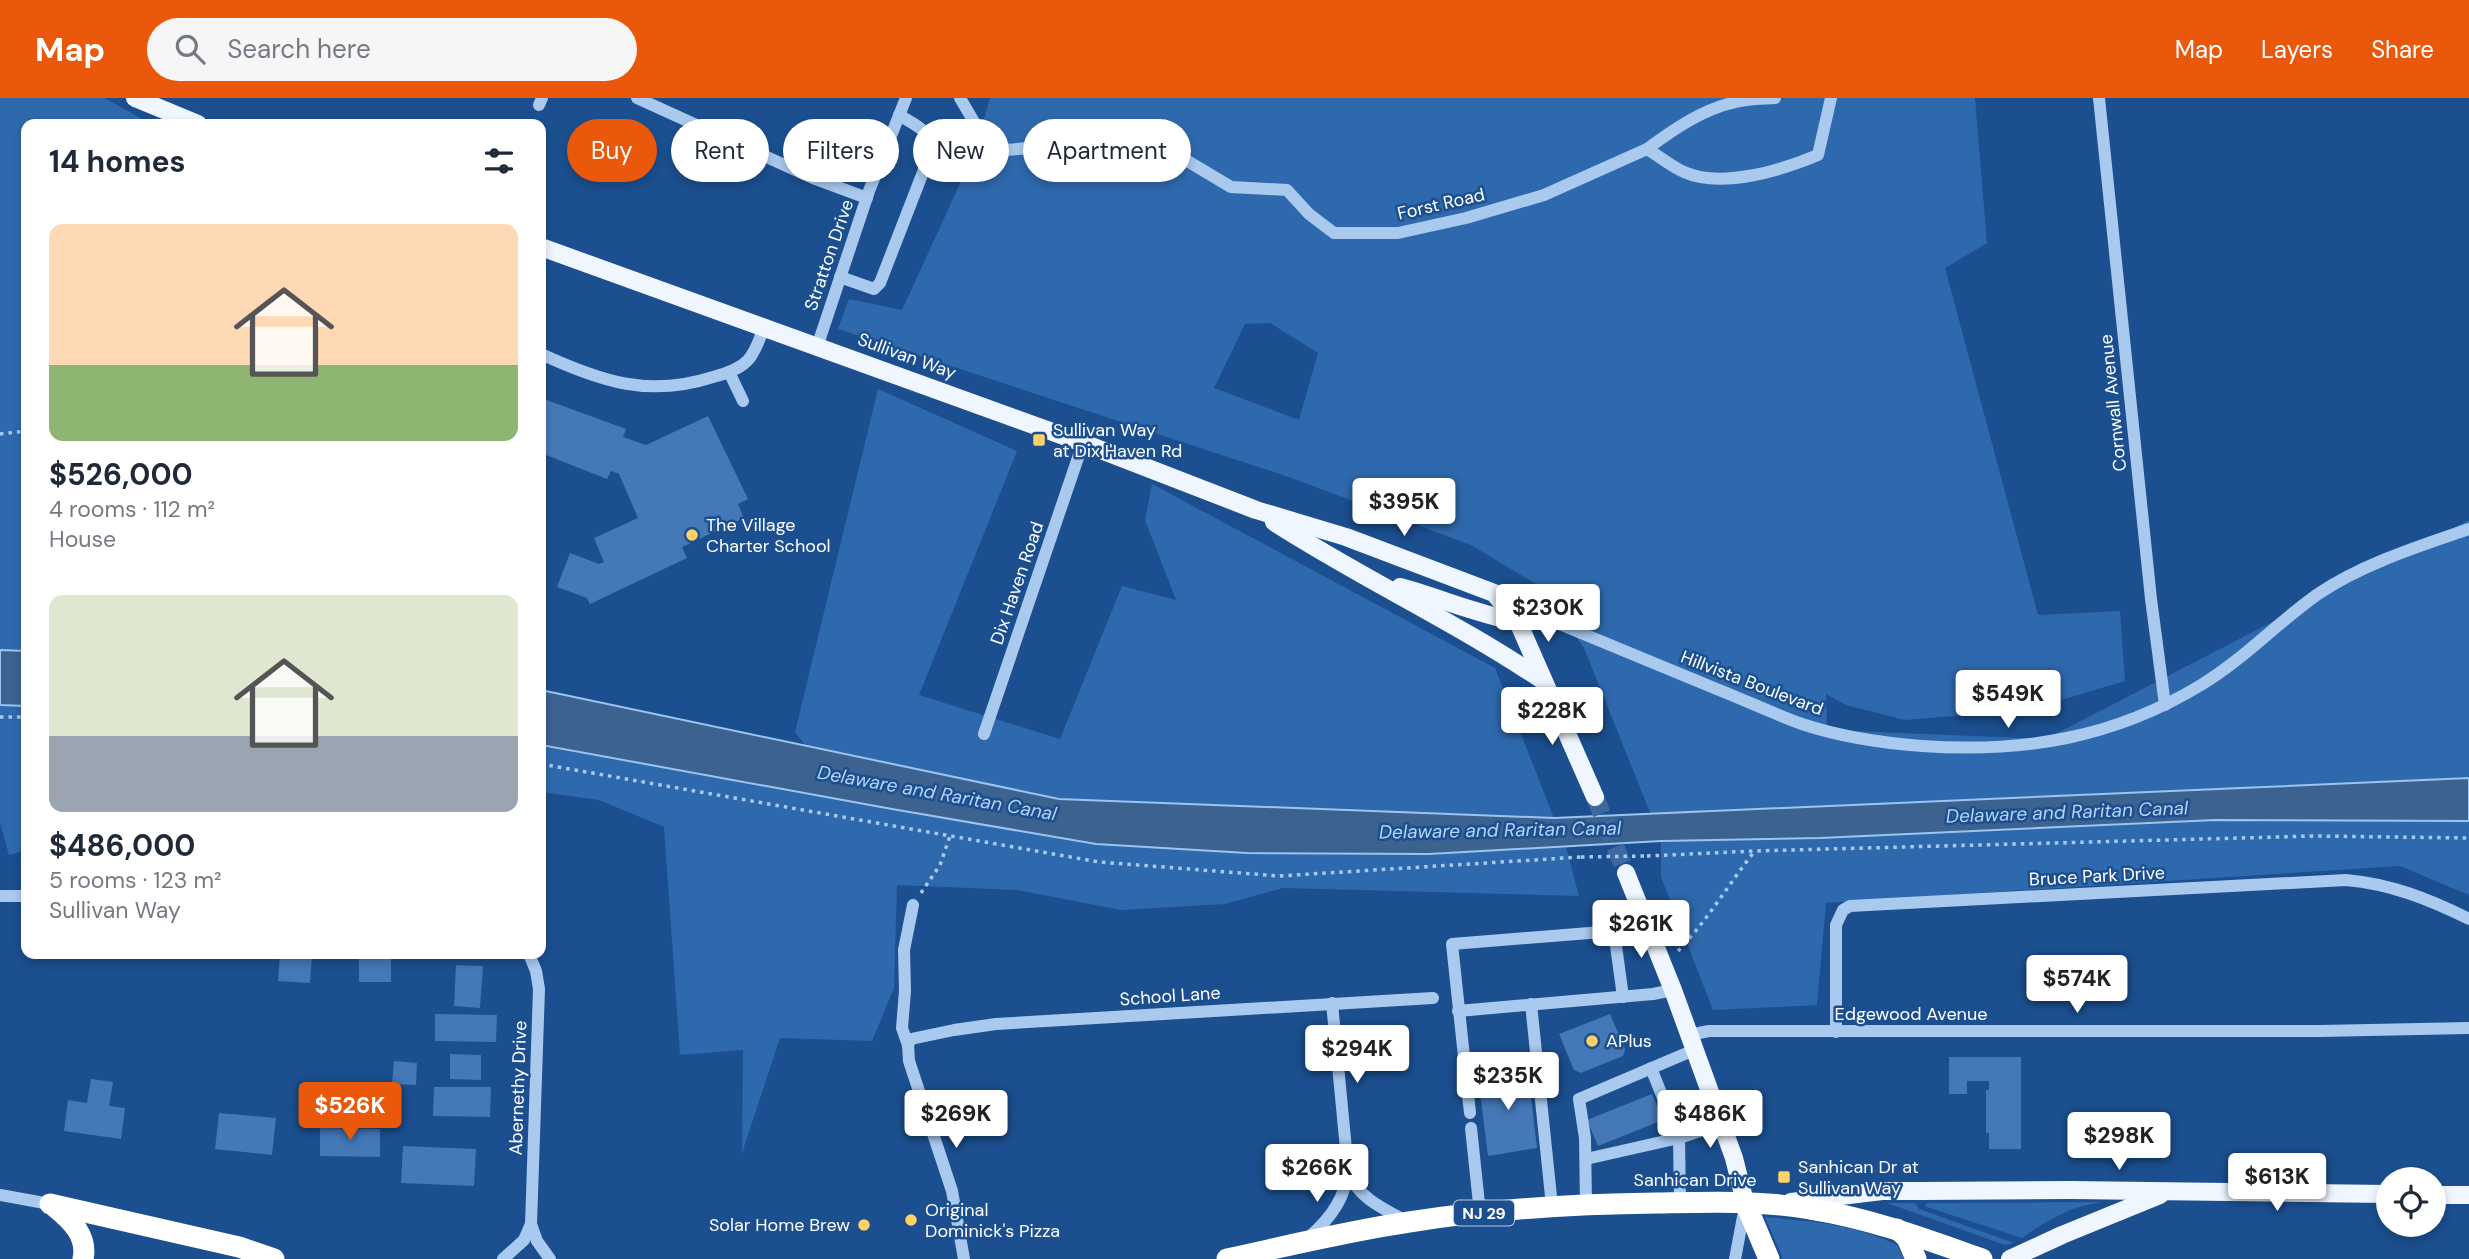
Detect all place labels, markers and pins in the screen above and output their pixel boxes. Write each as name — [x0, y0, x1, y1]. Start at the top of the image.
place label: Sullivan Way at Dix Haven Rd — [1053, 418, 1182, 463]
marker: Sullivan Way at Dix Haven Rd — [1031, 432, 1047, 448]
pin: $395K — [1355, 478, 1453, 538]
place label: The Village Charter School — [706, 513, 831, 558]
marker: The Village Charter School — [684, 527, 700, 543]
pin: $230K — [1499, 584, 1597, 644]
pin: $549K — [1959, 670, 2057, 730]
pin: $228K — [1503, 688, 1601, 747]
pin: $261K — [1592, 900, 1690, 960]
pin: $574K — [2028, 956, 2126, 1015]
pin: $294K — [1308, 1026, 1406, 1085]
place label: APlus — [1606, 1029, 1652, 1053]
marker: APlus — [1584, 1033, 1600, 1049]
pin: $235K — [1459, 1052, 1557, 1112]
pin: $526K — [301, 1082, 399, 1142]
pin: $269K — [907, 1090, 1005, 1150]
pin: $486K — [1661, 1090, 1759, 1150]
pin: $298K — [2070, 1112, 2168, 1172]
pin: $266K — [1268, 1144, 1366, 1204]
pin: $613K — [2228, 1154, 2326, 1213]
place label: Sanhican Dr at Sullivan Way — [1798, 1155, 1919, 1200]
marker: Sanhican Dr at Sullivan Way — [1776, 1169, 1792, 1185]
place label: Original Dominick's Pizza — [925, 1198, 1060, 1243]
marker: Original Dominick's Pizza — [903, 1212, 919, 1228]
place label: Solar Home Brew — [709, 1213, 850, 1237]
marker: Solar Home Brew — [856, 1217, 872, 1233]

